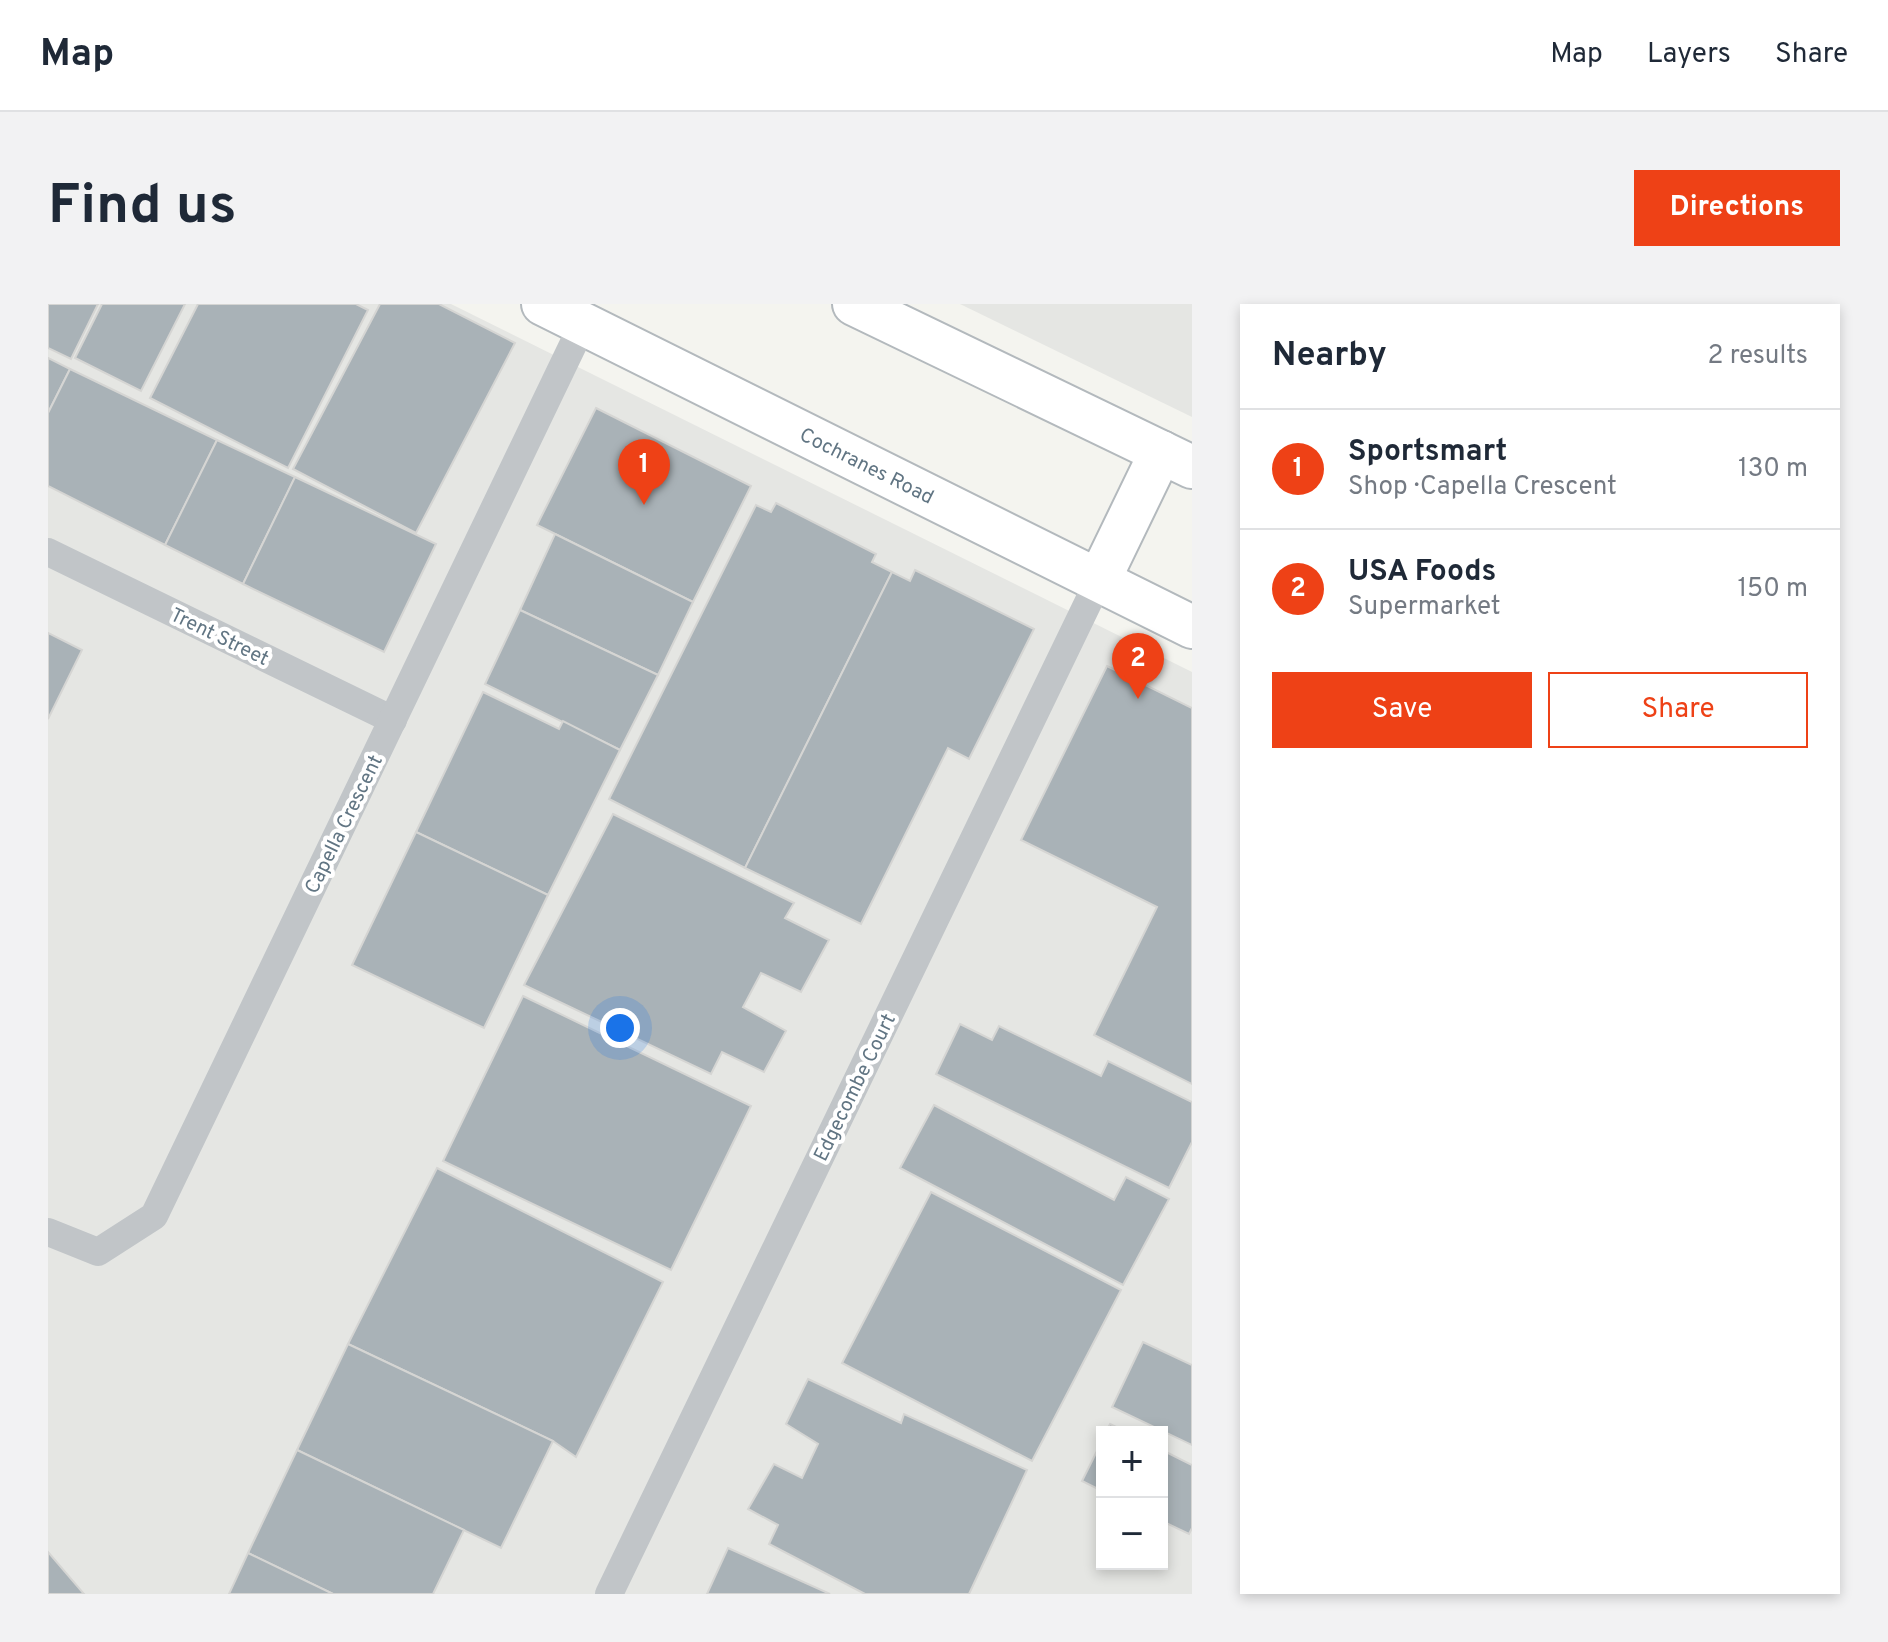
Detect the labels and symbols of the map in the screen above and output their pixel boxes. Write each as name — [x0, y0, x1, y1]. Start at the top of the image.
street label: Cochranes Road — [795, 423, 938, 511]
pin: 1 — [618, 439, 670, 505]
street label: Trent Street — [166, 603, 273, 673]
pin: 2 — [1112, 633, 1164, 699]
street label: Capella Crescent — [300, 751, 390, 899]
your location — [600, 1008, 640, 1048]
street label: Edgecombe Court — [809, 1010, 903, 1166]

